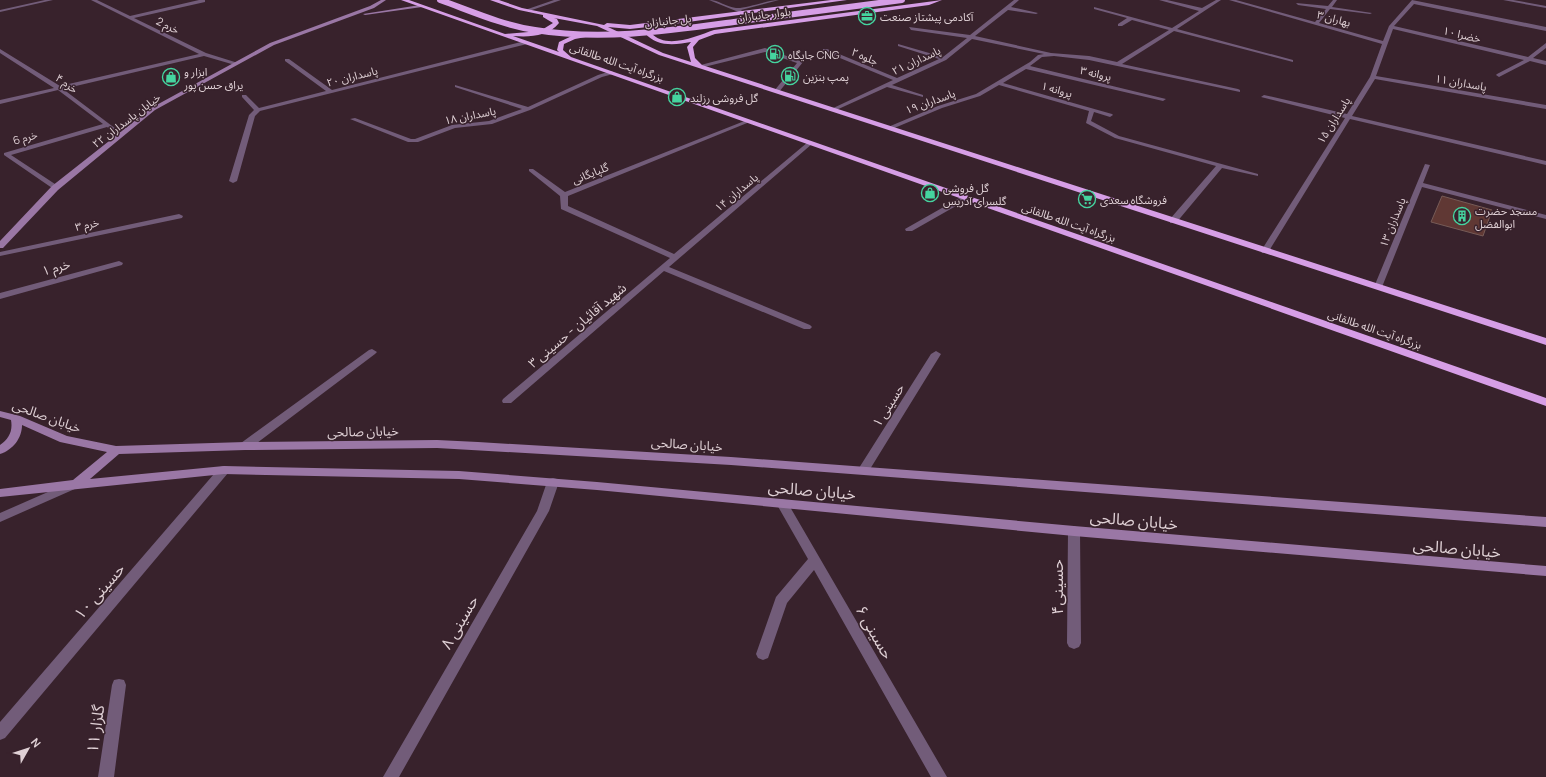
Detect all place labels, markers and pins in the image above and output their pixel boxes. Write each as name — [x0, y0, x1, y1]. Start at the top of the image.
office icon: آکادمی پیشتاز صنعت — [857, 6, 877, 26]
place label: آکادمی پیشتاز صنعت — [880, 9, 974, 25]
fuel station icon: جایگاه CNG — [765, 44, 785, 64]
place label: جایگاه CNG — [788, 47, 840, 62]
place label: ابزار و یراق حسن پور — [183, 64, 243, 93]
fuel station icon: پمپ بنزین — [780, 66, 800, 86]
shop icon: ابزار و یراق حسن پور — [161, 67, 181, 87]
place label: پمپ بنزین — [803, 69, 849, 85]
shop icon: گل فروشی رزلند — [667, 87, 687, 107]
place label: گل فروشی رزلند — [690, 90, 759, 105]
place label: گل فروشی گلسرای آدریس — [943, 180, 1007, 208]
shop icon: گل فروشی گلسرای آدریس — [920, 183, 940, 203]
supermarket icon: فروشگاه سعدی — [1077, 189, 1097, 209]
place label: فروشگاه سعدی — [1100, 192, 1167, 207]
place label: مسجد حضرت ابوالفضل — [1475, 203, 1538, 231]
building icon: مسجد حضرت ابوالفضل — [1452, 206, 1472, 226]

